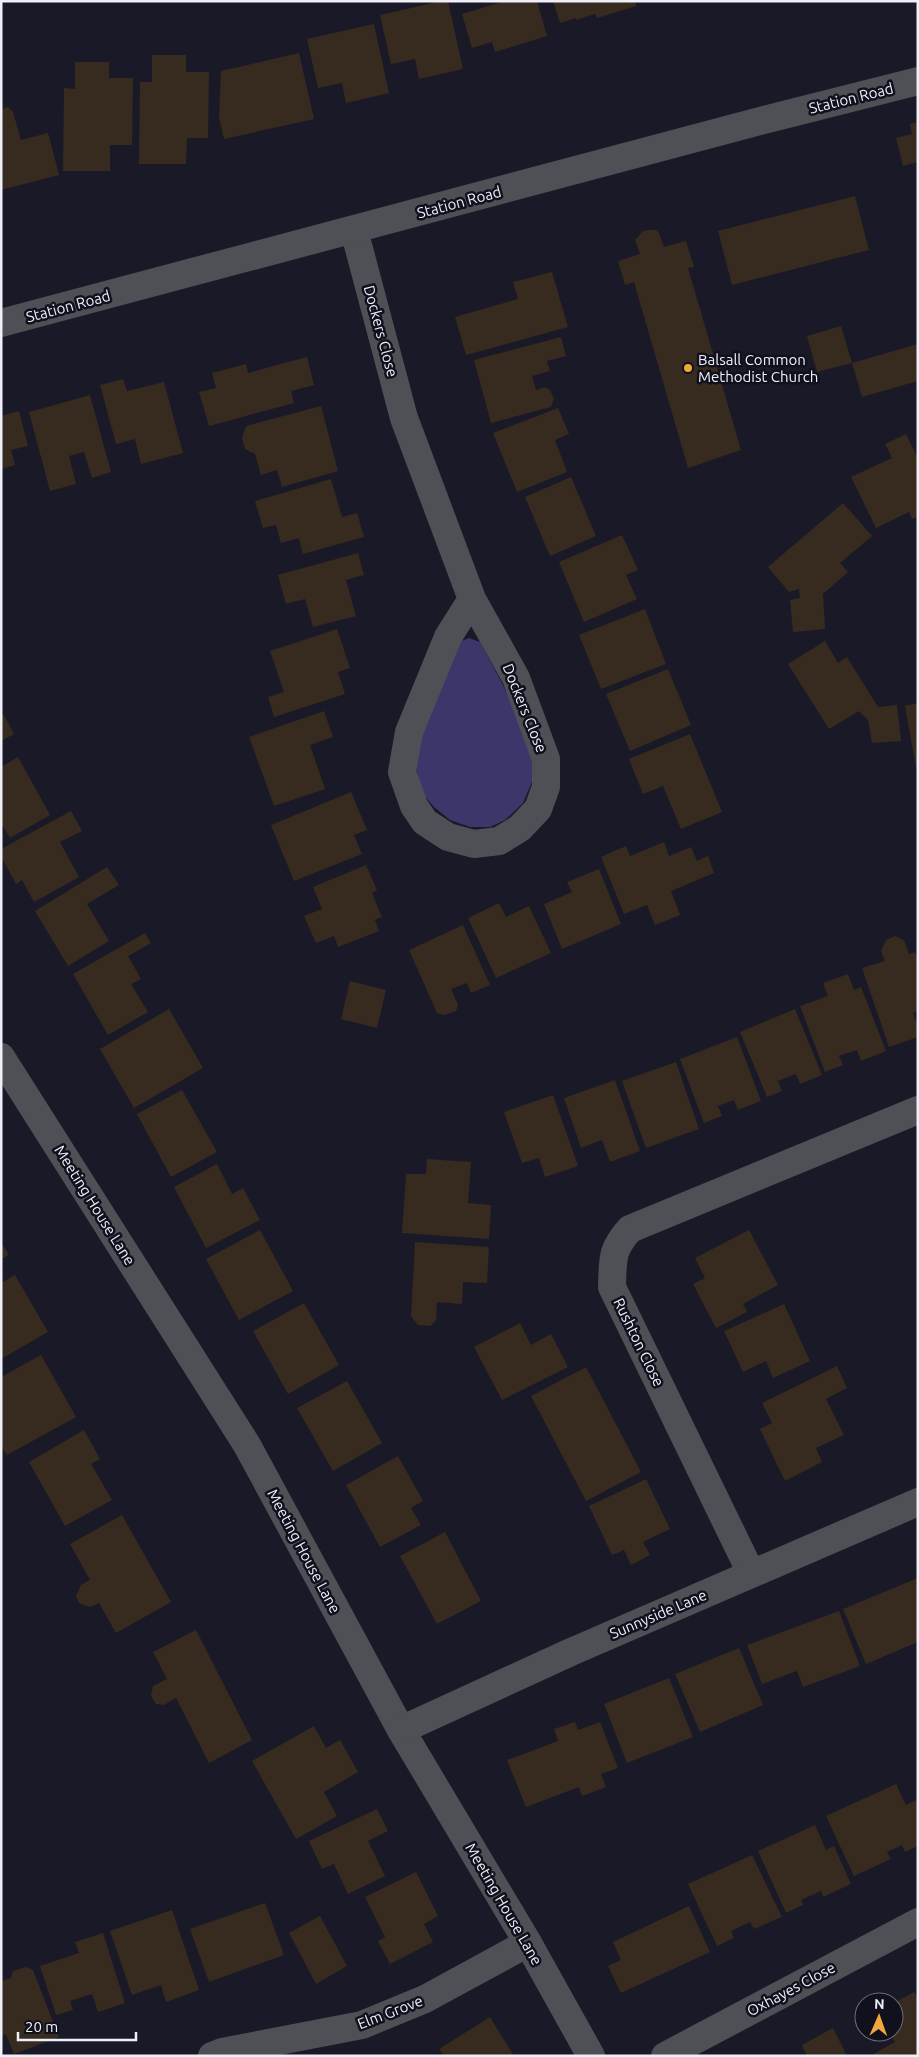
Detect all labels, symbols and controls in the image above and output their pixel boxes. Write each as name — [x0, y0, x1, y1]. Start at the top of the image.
street label: Station Road — [807, 79, 895, 117]
street label: Station Road — [415, 183, 503, 221]
street label: Dockers Close — [361, 283, 401, 379]
street label: Station Road — [24, 287, 112, 325]
place label: Balsall Common Methodist Church — [698, 351, 818, 385]
marker: Balsall Common Methodist Church — [682, 362, 694, 374]
street label: Dockers Close — [499, 661, 551, 755]
street label: Meeting House Lane — [51, 1142, 139, 1268]
street label: Rushton Close — [610, 1295, 668, 1389]
street label: Meeting House Lane — [264, 1486, 344, 1616]
street label: Sunnyside Lane — [607, 1586, 709, 1642]
street label: Meeting House Lane — [462, 1840, 546, 1968]
street label: Oxhayes Close — [744, 1959, 838, 2019]
street label: Elm Grove — [355, 1992, 425, 2032]
north arrow — [854, 1992, 904, 2042]
text: N — [874, 1996, 885, 2012]
scale bar — [18, 2010, 135, 2042]
text: 20 m — [25, 2018, 58, 2035]

